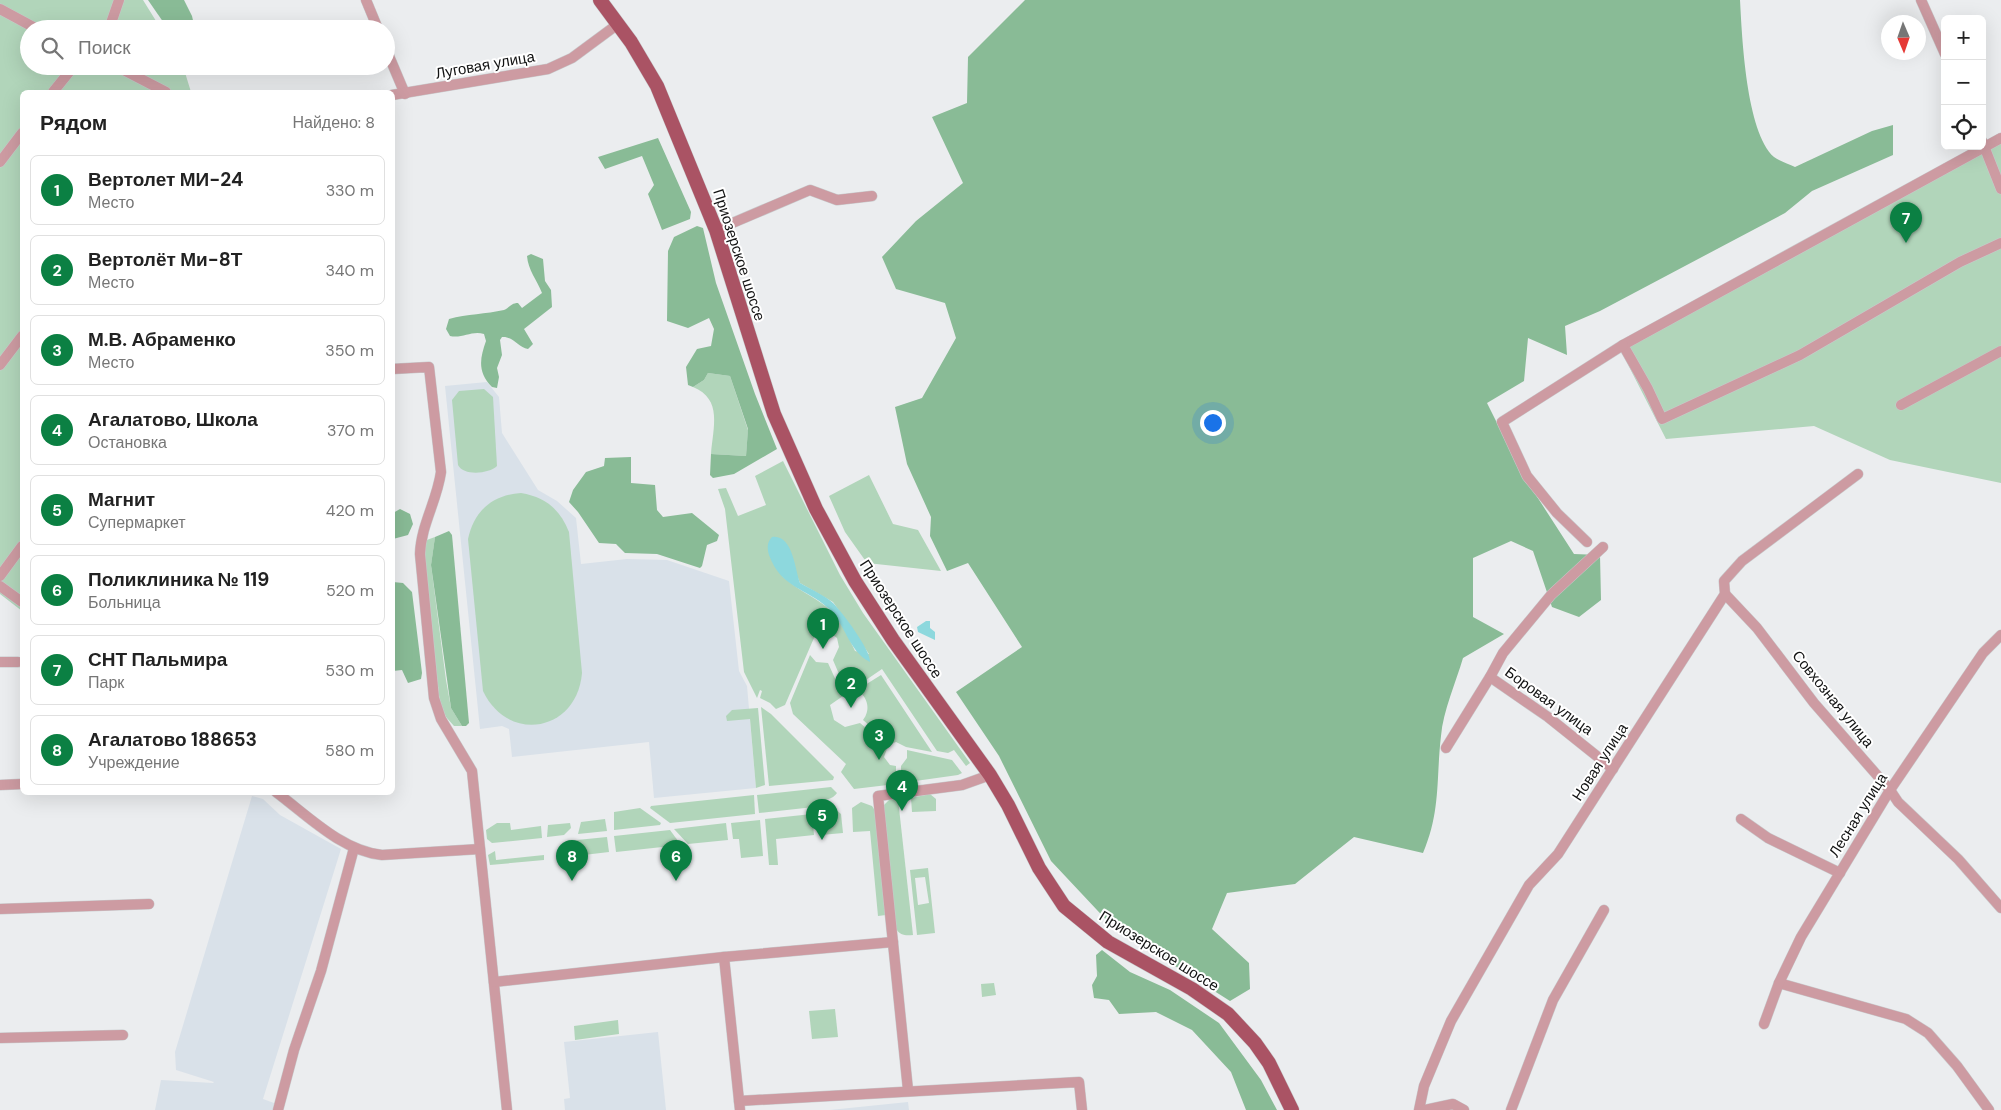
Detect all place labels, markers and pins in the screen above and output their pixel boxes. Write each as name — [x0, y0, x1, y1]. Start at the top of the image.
pin: 7 — [1890, 202, 1922, 243]
pin: 1 — [807, 608, 839, 649]
pin: 2 — [835, 667, 867, 708]
pin: 3 — [863, 719, 895, 760]
pin: 4 — [886, 770, 918, 811]
pin: 5 — [806, 799, 838, 840]
pin: 8 — [556, 840, 588, 881]
pin: 6 — [660, 840, 692, 881]

